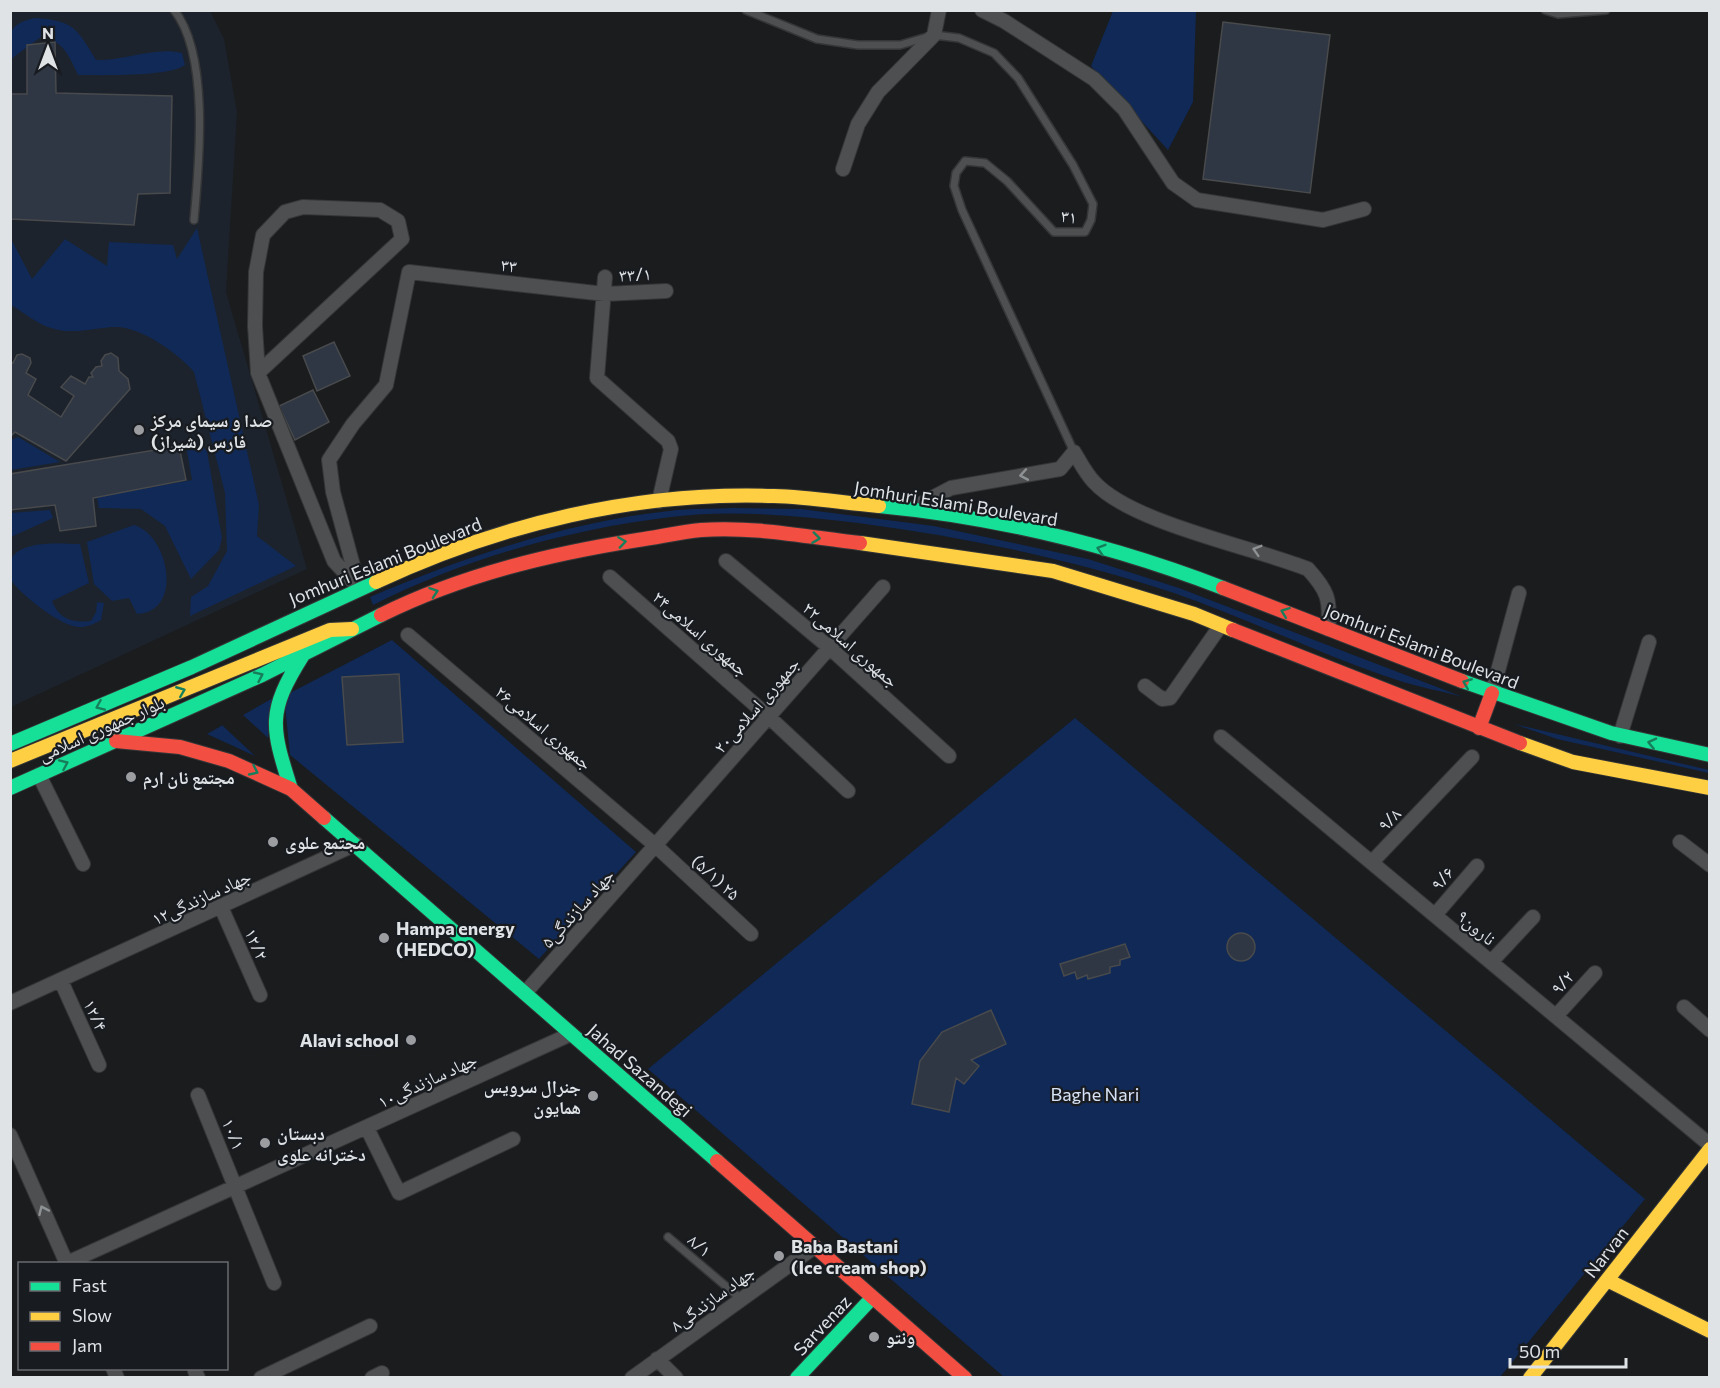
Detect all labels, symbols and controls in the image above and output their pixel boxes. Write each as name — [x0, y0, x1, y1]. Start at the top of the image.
north arrow — [18, 18, 78, 78]
text: N — [42, 23, 54, 42]
street label: ۳۱ — [1060, 204, 1078, 228]
street label: ۳۳ — [500, 253, 518, 277]
street label: ۳۳/۱ — [618, 262, 652, 286]
place label: صدا و سیمای مرکز فارس (شیراز) — [150, 409, 272, 453]
marker: صدا و سیمای مرکز فارس (شیراز) — [132, 423, 146, 437]
one-way arrow — [1020, 469, 1029, 481]
street label: Jomhuri Eslami Boulevard — [853, 476, 1059, 530]
street label: Jomhuri Eslami Boulevard — [285, 512, 485, 610]
one-way arrow — [811, 532, 820, 544]
one-way arrow — [617, 536, 627, 548]
one-way arrow — [1096, 544, 1107, 556]
one-way arrow — [1252, 545, 1263, 557]
street label: جمهوری اسلامی۲۴ — [648, 585, 753, 681]
one-way arrow — [428, 586, 439, 599]
street label: جمهوری اسلامی۲۲ — [798, 596, 903, 692]
street label: Jomhuri Eslami Boulevard — [1322, 599, 1522, 693]
one-way arrow — [1281, 607, 1292, 619]
street label: جمهوری اسلامی۲۰ — [708, 653, 804, 758]
one-way arrow — [252, 672, 263, 684]
one-way arrow — [1462, 678, 1473, 690]
street label: جمهوری اسلامی۲۶ — [490, 680, 597, 775]
one-way arrow — [175, 686, 186, 698]
street label: بلوار جمهوری اسلامی — [34, 690, 168, 767]
one-way arrow — [95, 699, 106, 711]
one-way arrow — [1647, 738, 1657, 751]
one-way arrow — [58, 759, 69, 771]
one-way arrow — [247, 764, 258, 776]
place label: مجتمع نان ارم — [143, 766, 235, 790]
marker: مجتمع نان ارم — [124, 770, 138, 784]
street label: ۹/۸ — [1373, 803, 1405, 835]
place label: مجتمع علوی — [285, 831, 365, 855]
marker: مجتمع علوی — [266, 835, 280, 849]
street label: (۵/۱) ۲۵ — [687, 850, 745, 904]
street label: ۹/۶ — [1426, 862, 1458, 894]
street label: جهاد سازندگی۵ — [536, 864, 619, 953]
street label: جهاد سازندگی۱۲ — [148, 865, 254, 930]
street label: نارون۹ — [1453, 905, 1501, 950]
place label: Hampa energy (HEDCO) — [396, 917, 515, 960]
street label: ۱۲/۲ — [240, 925, 274, 963]
marker: Hampa energy (HEDCO) — [377, 931, 391, 945]
street label: ۹/۲ — [1546, 966, 1578, 998]
street label: ۱۲/۴ — [79, 996, 113, 1034]
street label: Jahad Sazandegi — [583, 1019, 697, 1121]
place label: Alavi school — [300, 1029, 399, 1051]
marker: Alavi school — [404, 1033, 418, 1047]
street label: جهاد سازندگی۱۰ — [374, 1048, 480, 1113]
place label: جنرال سرویس همایون — [484, 1075, 581, 1119]
park label: Baghe Nari — [1051, 1083, 1139, 1105]
marker: جنرال سرویس همایون — [586, 1089, 600, 1103]
street label: ۱۰/۱ — [218, 1115, 250, 1153]
place label: دبستان دخترانه علوی — [277, 1122, 366, 1166]
marker: دبستان دخترانه علوی — [258, 1136, 272, 1150]
one-way arrow — [39, 1205, 51, 1216]
street label: Narvan — [1579, 1222, 1633, 1282]
street label: ۸/۱ — [684, 1229, 716, 1261]
place label: Baba Bastani (Ice cream shop) — [791, 1235, 927, 1278]
marker: Baba Bastani (Ice cream shop) — [772, 1249, 786, 1263]
street label: جهاد سازندگی۸ — [666, 1260, 759, 1337]
legend — [18, 1262, 228, 1370]
text: Fast — [72, 1274, 107, 1296]
street label: Sarvenaz — [789, 1290, 855, 1360]
text: Slow — [72, 1304, 112, 1326]
place label: ونتو — [886, 1326, 915, 1348]
marker: ونتو — [867, 1330, 881, 1344]
scale bar — [1510, 1331, 1626, 1369]
text: Jam — [72, 1334, 102, 1356]
text: 50 m — [1519, 1340, 1560, 1362]

